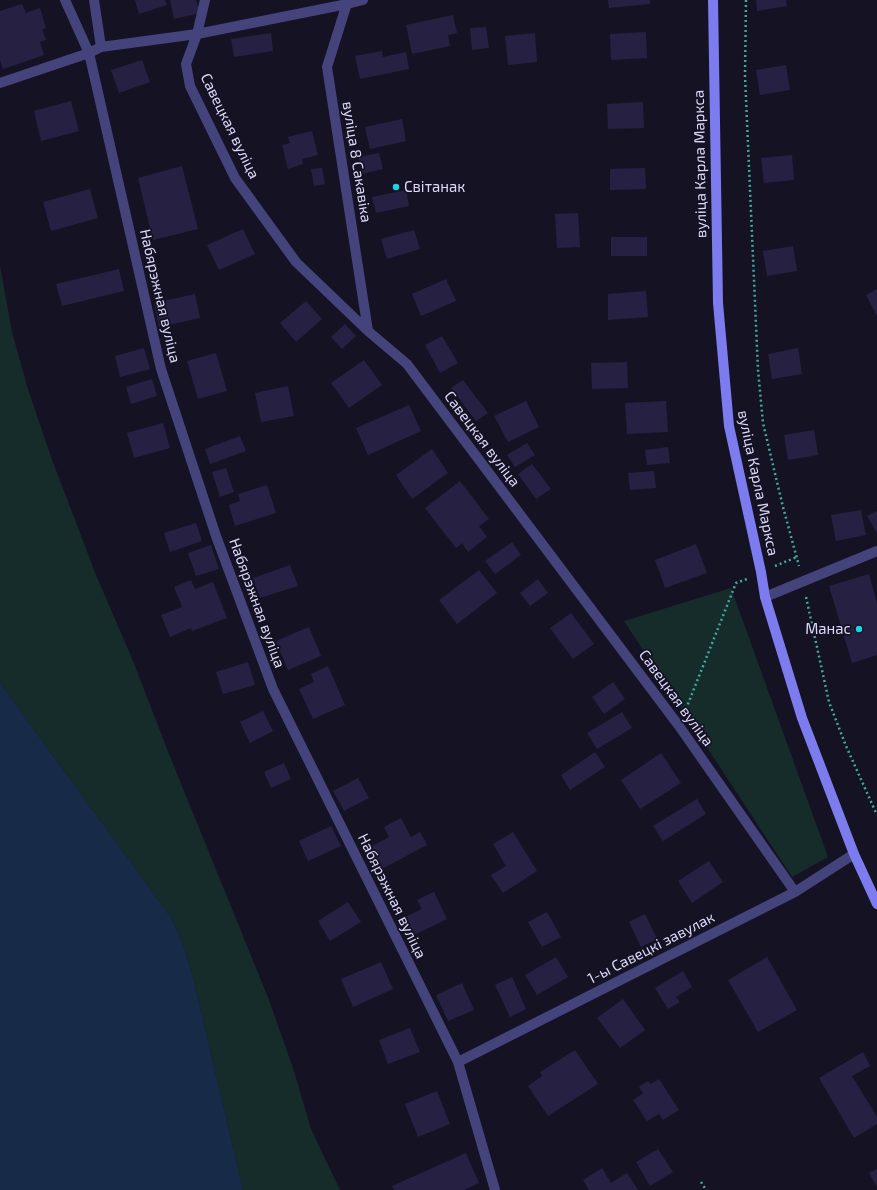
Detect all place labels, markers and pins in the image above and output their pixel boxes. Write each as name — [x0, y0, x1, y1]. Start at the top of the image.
place label: Світанак — [404, 178, 465, 196]
marker: Світанак — [391, 182, 401, 192]
place label: Манас — [805, 620, 851, 638]
marker: Манас — [854, 624, 864, 634]

